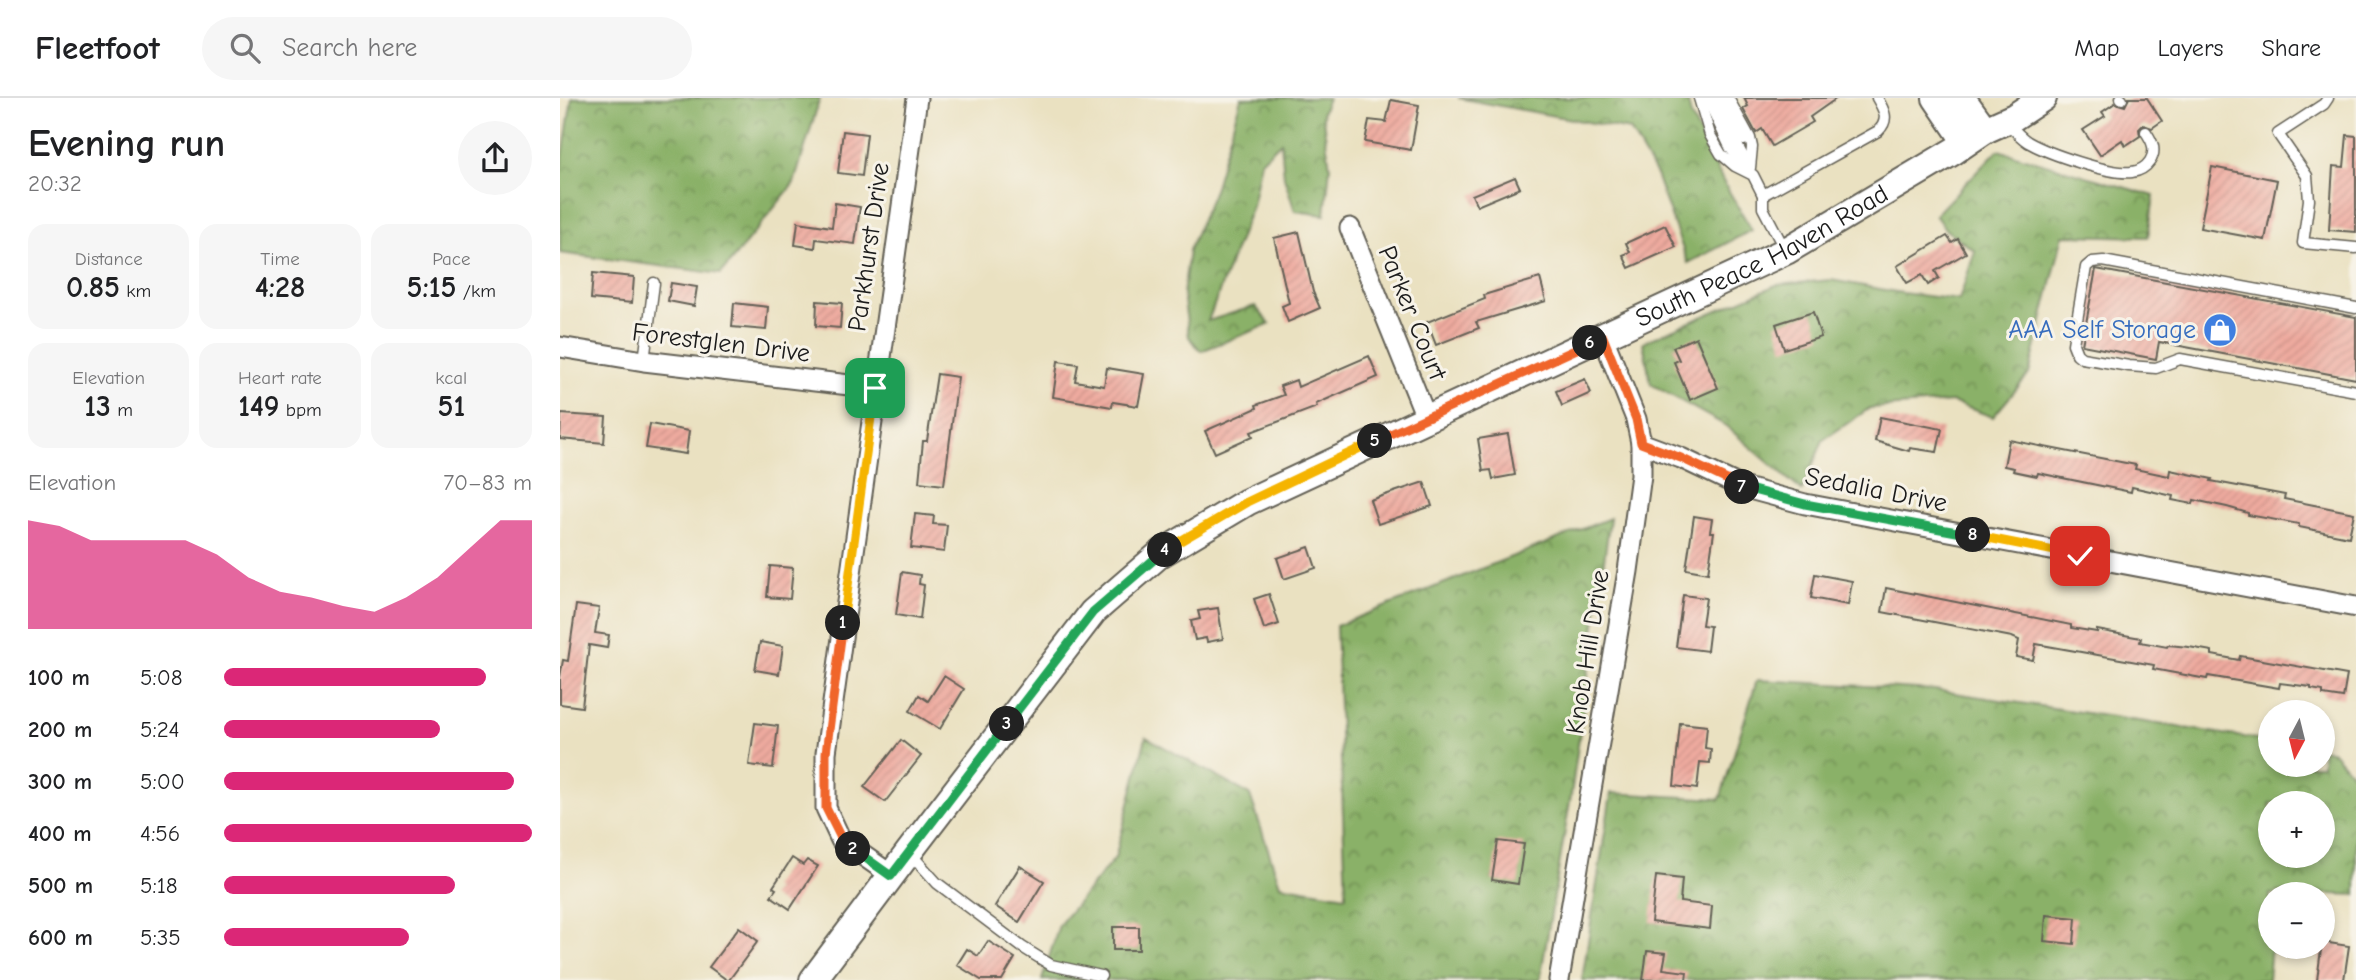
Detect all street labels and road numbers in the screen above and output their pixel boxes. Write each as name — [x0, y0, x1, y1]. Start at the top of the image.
street label: Parkhurst Drive — [842, 161, 896, 333]
street label: South Peace Haven Road — [1631, 179, 1894, 334]
street label: Parker Court — [1371, 242, 1453, 386]
street label: Forestglen Drive — [630, 317, 812, 369]
street label: Sedalia Drive — [1802, 462, 1950, 518]
street label: Knob Hill Drive — [1560, 568, 1616, 736]

